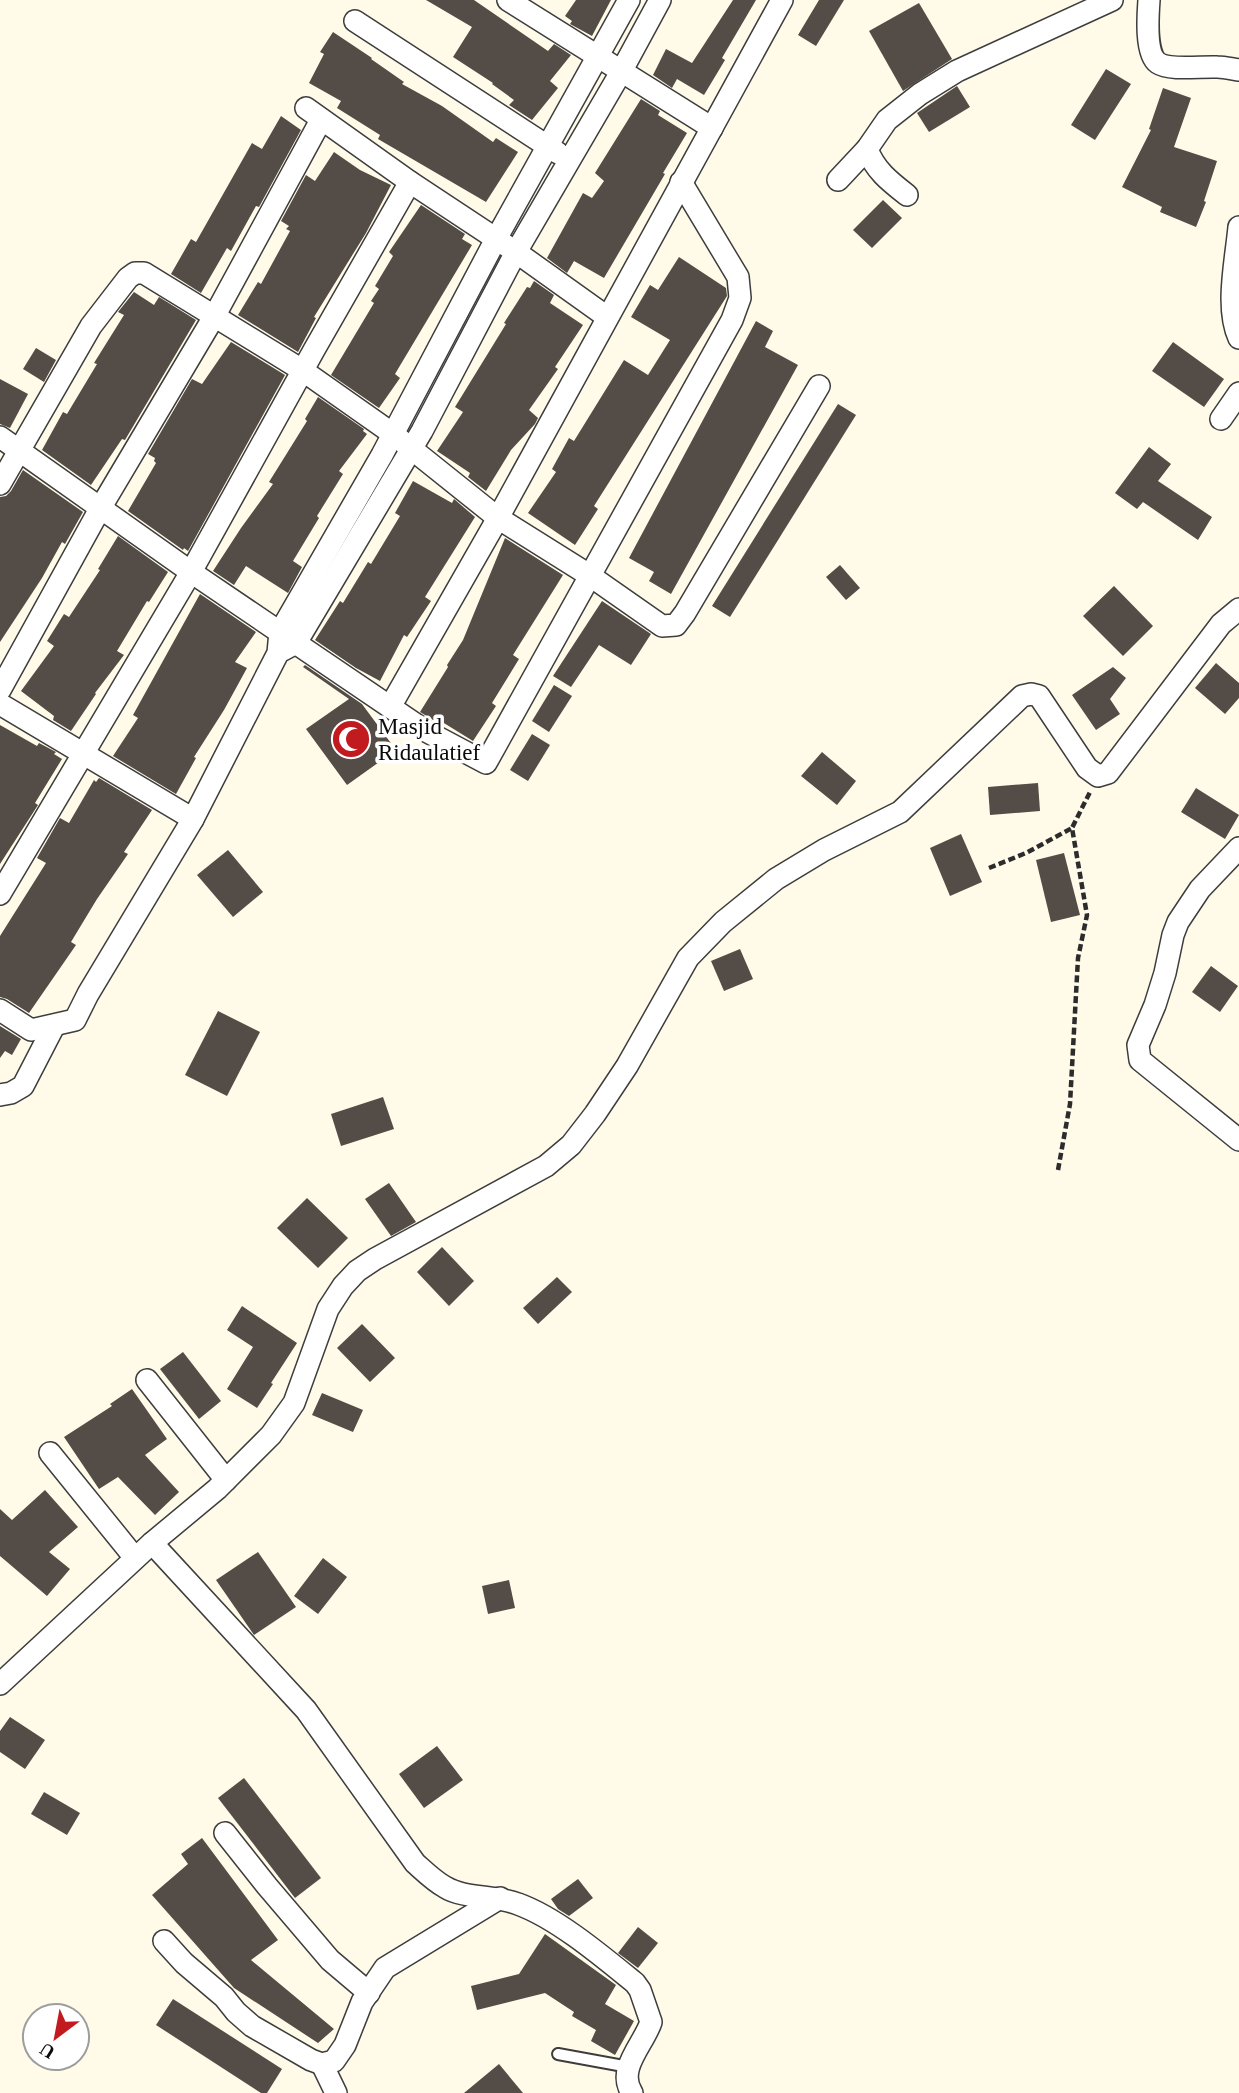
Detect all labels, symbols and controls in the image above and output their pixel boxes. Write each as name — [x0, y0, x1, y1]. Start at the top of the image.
place label: Masjid Ridaulatief — [378, 714, 481, 765]
mosque icon: Masjid Ridaulatief — [330, 718, 372, 760]
north arrow — [21, 2002, 91, 2072]
text: U — [36, 2038, 59, 2064]

